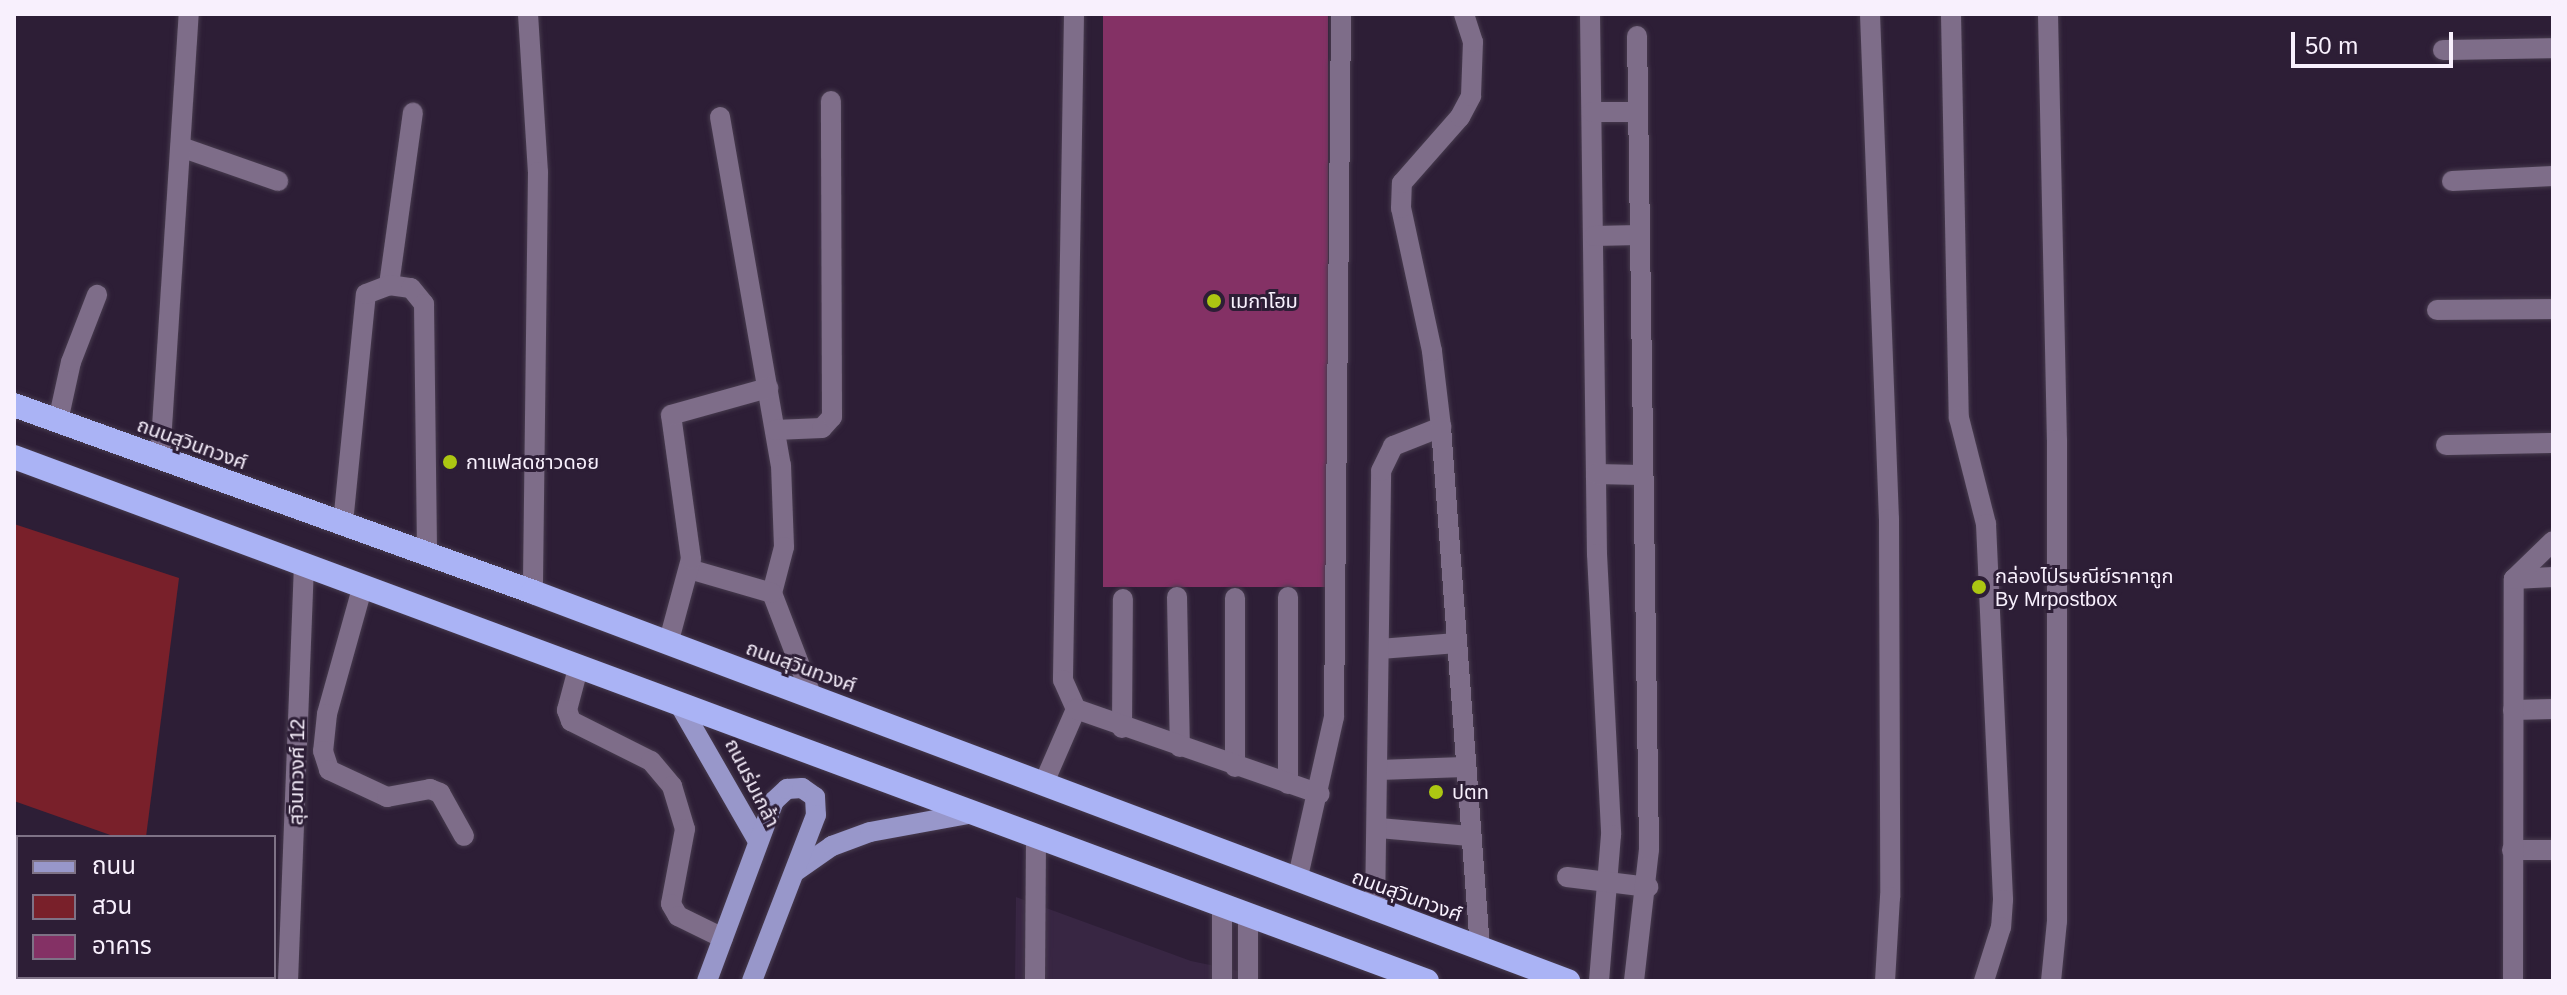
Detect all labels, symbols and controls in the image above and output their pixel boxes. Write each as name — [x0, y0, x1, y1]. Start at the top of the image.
scale bar — [2295, 16, 2457, 66]
text: 50 m — [2305, 32, 2358, 59]
place label: เมกาโฮม — [1230, 289, 1298, 313]
marker: เมกาโฮม — [1205, 292, 1223, 310]
street label: ถนนสุวินทวงศ์ — [134, 413, 250, 475]
place label: กาแฟสดชาวดอย — [466, 450, 599, 474]
marker: กาแฟสดชาวดอย — [441, 453, 459, 471]
place label: กล่องไปรษณีย์ราคาถูก By Mrpostbox — [1995, 564, 2174, 611]
marker: กล่องไปรษณีย์ราคาถูก By Mrpostbox — [1970, 578, 1988, 596]
street label: ถนนสุวินทวงศ์ — [743, 636, 859, 698]
street label: สุวินทวงศ์ 12 — [284, 718, 310, 826]
street label: ถนนร่มเกล้า — [720, 735, 784, 831]
place label: ปตท — [1452, 780, 1489, 804]
marker: ปตท — [1427, 783, 1445, 801]
legend — [16, 835, 276, 979]
text: ถนน — [92, 852, 136, 879]
street label: ถนนสุวินทวงศ์ — [1349, 865, 1465, 927]
text: สวน — [92, 892, 132, 919]
text: อาคาร — [92, 932, 152, 959]

